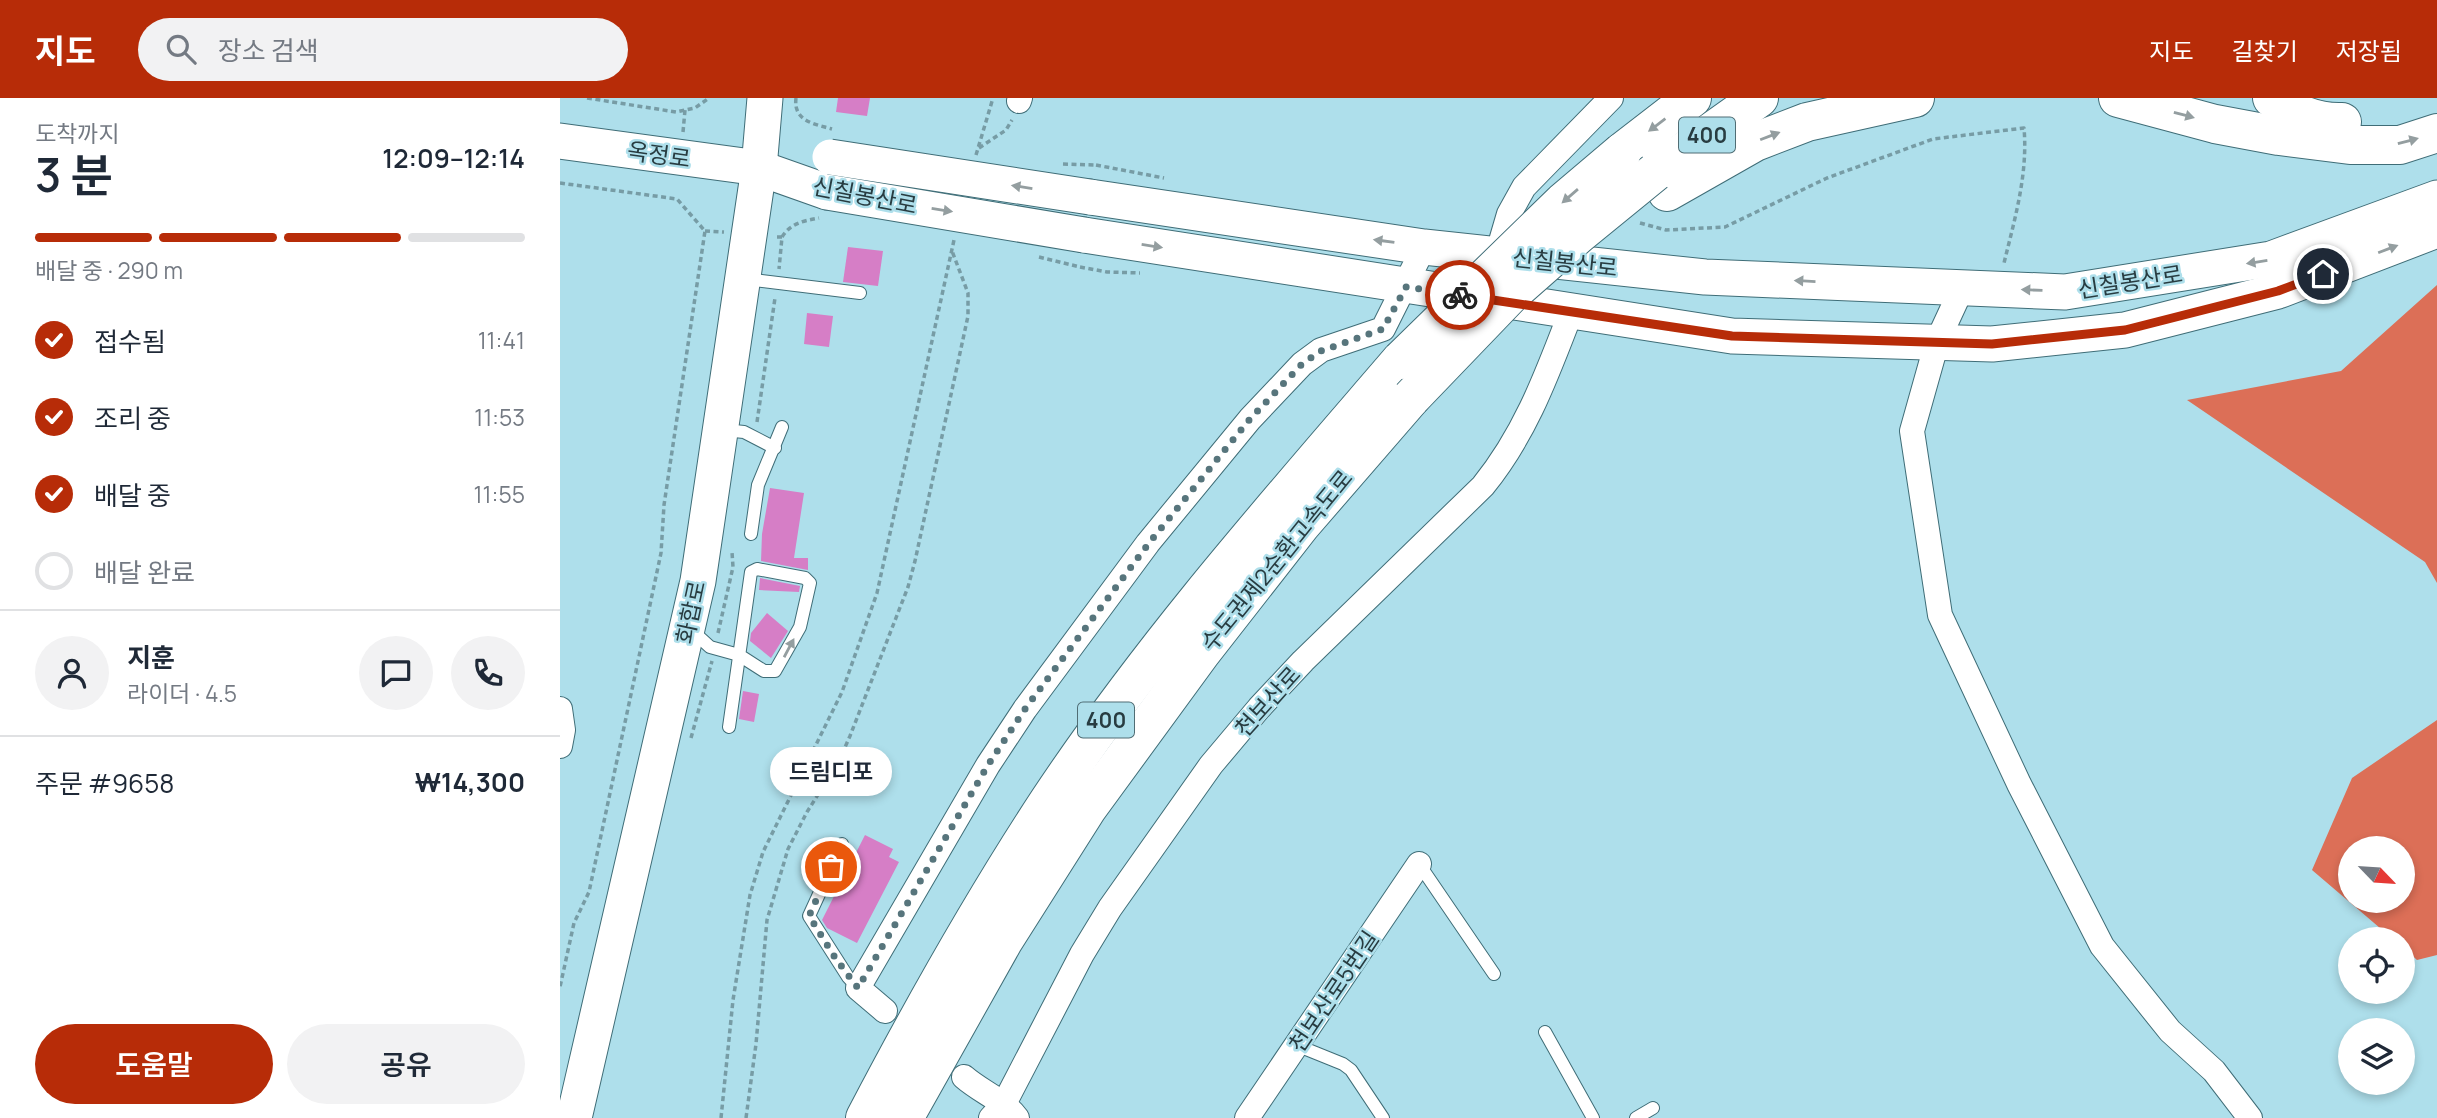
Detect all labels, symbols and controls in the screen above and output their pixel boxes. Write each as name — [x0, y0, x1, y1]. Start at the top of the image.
search box — [138, 18, 628, 81]
text: 지도 — [35, 28, 96, 73]
icon: search — [162, 30, 200, 68]
text: 장소 검색 — [218, 32, 319, 68]
text: 지도 — [2149, 34, 2194, 67]
text: 길찾기 — [2232, 34, 2298, 67]
text: 저장됨 — [2336, 34, 2402, 67]
one-way arrow — [2174, 111, 2195, 121]
text: 도착까지 — [35, 117, 120, 149]
one-way arrow — [1649, 117, 1667, 132]
road number: 400 — [1679, 118, 1735, 152]
one-way arrow — [1760, 130, 1781, 141]
street label: 옥정로 — [625, 134, 693, 174]
one-way arrow — [2398, 136, 2419, 146]
text: 12:09–12:14 — [382, 140, 525, 176]
text: 3 분 — [35, 143, 113, 206]
street label: 신칠봉산로 — [810, 169, 920, 221]
one-way arrow — [1011, 181, 1033, 192]
one-way arrow — [1562, 188, 1579, 203]
one-way arrow — [932, 205, 954, 216]
one-way arrow — [1372, 235, 1394, 246]
one-way arrow — [1141, 240, 1163, 251]
street label: 신칠봉산로 — [1511, 241, 1619, 283]
one-way arrow — [2377, 243, 2398, 254]
pin — [2293, 244, 2353, 304]
text: 배달 중 · 290 m — [35, 254, 183, 286]
icon: home — [2304, 255, 2342, 293]
one-way arrow — [2246, 256, 2268, 267]
street label: 신칠봉산로 — [2075, 257, 2185, 305]
courier — [1425, 260, 1495, 330]
icon: bike — [1441, 276, 1479, 314]
one-way arrow — [1794, 276, 1816, 287]
one-way arrow — [2021, 285, 2043, 296]
icon: check — [35, 321, 73, 359]
text: 접수됨 — [94, 323, 166, 359]
text: 11:41 — [478, 324, 525, 356]
icon: check — [35, 398, 73, 436]
text: 조리 중 — [94, 400, 171, 436]
text: 11:53 — [474, 401, 525, 433]
street label: 수도권제2순환고속도로 — [1193, 463, 1359, 657]
icon: check — [35, 475, 73, 513]
text: 배달 중 — [94, 477, 171, 513]
text: 11:55 — [474, 478, 525, 510]
text: 배달 완료 — [94, 554, 195, 590]
street label: 화합로 — [668, 578, 712, 646]
button: person — [35, 636, 109, 710]
button: chat — [359, 636, 433, 710]
button: phone — [451, 636, 525, 710]
one-way arrow — [783, 638, 795, 658]
text: 지훈 — [127, 639, 175, 675]
street label: 천보산로 — [1227, 659, 1307, 743]
text: 라이더 · 4.5 — [127, 677, 237, 709]
road number: 400 — [1078, 702, 1134, 738]
callout: 드림디포 — [770, 748, 892, 797]
text: 드림디포 — [789, 755, 873, 787]
text: ₩14,300 — [415, 764, 525, 800]
text: 주문 #9658 — [35, 765, 174, 801]
north arrow — [2338, 836, 2415, 914]
map controls — [2338, 836, 2415, 1095]
pin — [801, 837, 861, 897]
icon: bag — [812, 848, 850, 886]
street label: 천보산로5번길 — [1281, 924, 1385, 1058]
button: locate — [2338, 927, 2415, 1004]
button: layers — [2338, 1018, 2415, 1095]
button: 도움말 — [35, 1024, 273, 1104]
button: 공유 — [287, 1024, 525, 1104]

